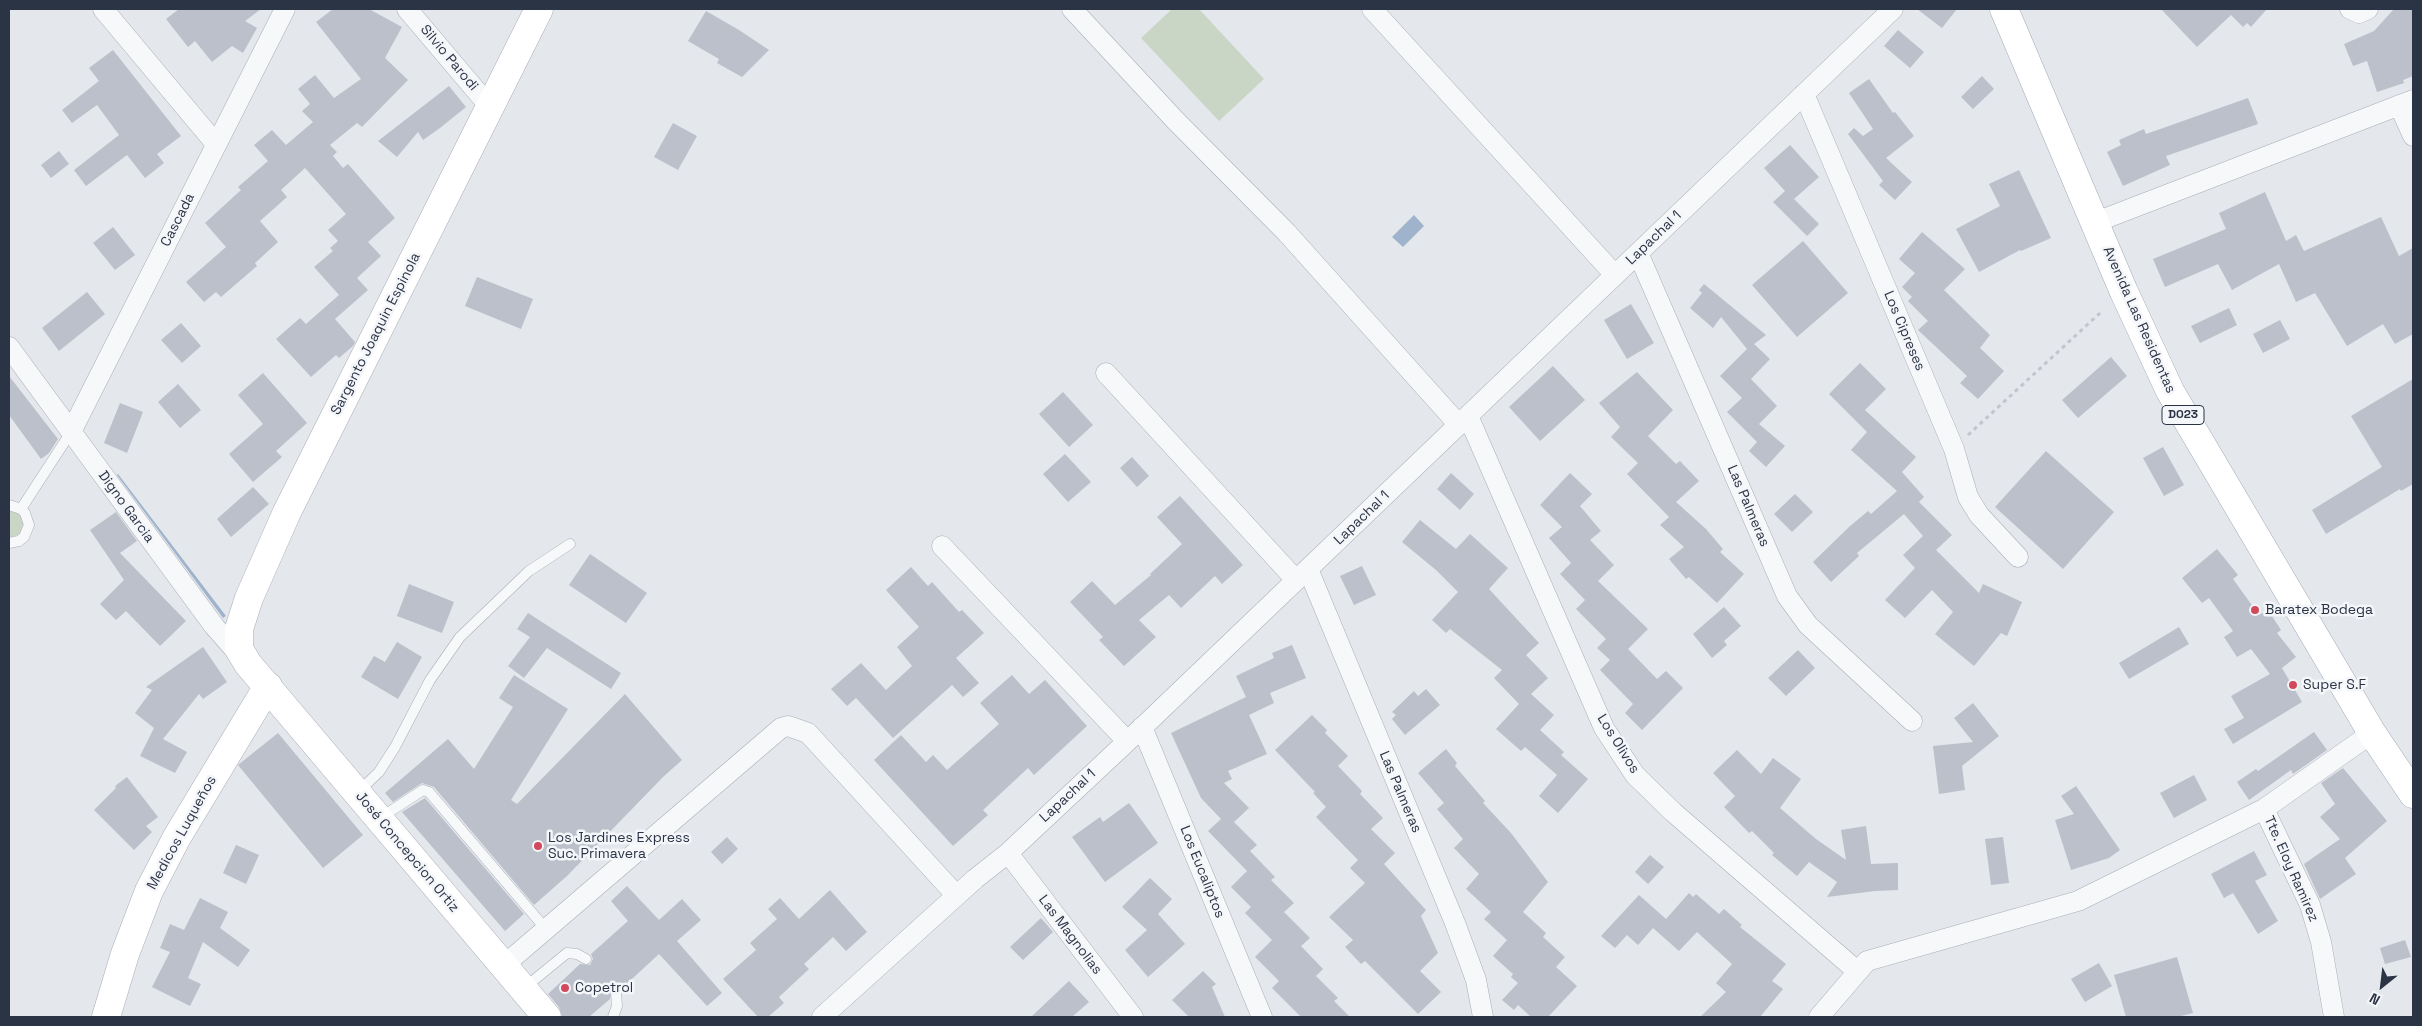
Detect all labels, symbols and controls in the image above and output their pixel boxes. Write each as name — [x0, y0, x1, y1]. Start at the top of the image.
street label: Silvio Parodi — [417, 22, 481, 94]
street label: Cascada — [157, 190, 199, 250]
street label: Lapachal 1 — [1623, 207, 1685, 269]
street label: Avenida Las Residentas — [2099, 244, 2179, 396]
street label: Sargento Joaquin Espinola — [328, 250, 424, 418]
street label: Los Cipreses — [1880, 289, 1928, 373]
road number: D023 — [2162, 406, 2204, 424]
street label: Las Palmeras — [1723, 463, 1773, 549]
street label: Digno Garcia — [94, 468, 158, 546]
street label: Lapachal 1 — [1331, 487, 1393, 549]
place label: Baratex Bodega — [2265, 602, 2373, 618]
marker: Baratex Bodega — [2249, 604, 2261, 616]
place label: Super S.F — [2303, 677, 2366, 693]
marker: Super S.F — [2287, 679, 2299, 691]
street label: Los Olivos — [1593, 711, 1643, 777]
street label: Las Palmeras — [1375, 749, 1425, 835]
street label: Lapachal 1 — [1037, 766, 1099, 826]
street label: Medicos Luqueños — [144, 773, 220, 893]
street label: José Concepcion Ortiz — [352, 788, 462, 916]
street label: Tte. Eloy Ramirez — [2260, 814, 2322, 924]
street label: Los Eucaliptos — [1176, 823, 1228, 921]
place label: Los Jardines Express Suc. Primavera — [548, 830, 690, 862]
marker: Los Jardines Express Suc. Primavera — [532, 840, 544, 852]
street label: Las Magnolias — [1035, 892, 1105, 978]
north arrow — [2357, 961, 2407, 1011]
place label: Copetrol — [575, 980, 633, 996]
marker: Copetrol — [559, 982, 571, 994]
text: N — [2366, 989, 2383, 1009]

